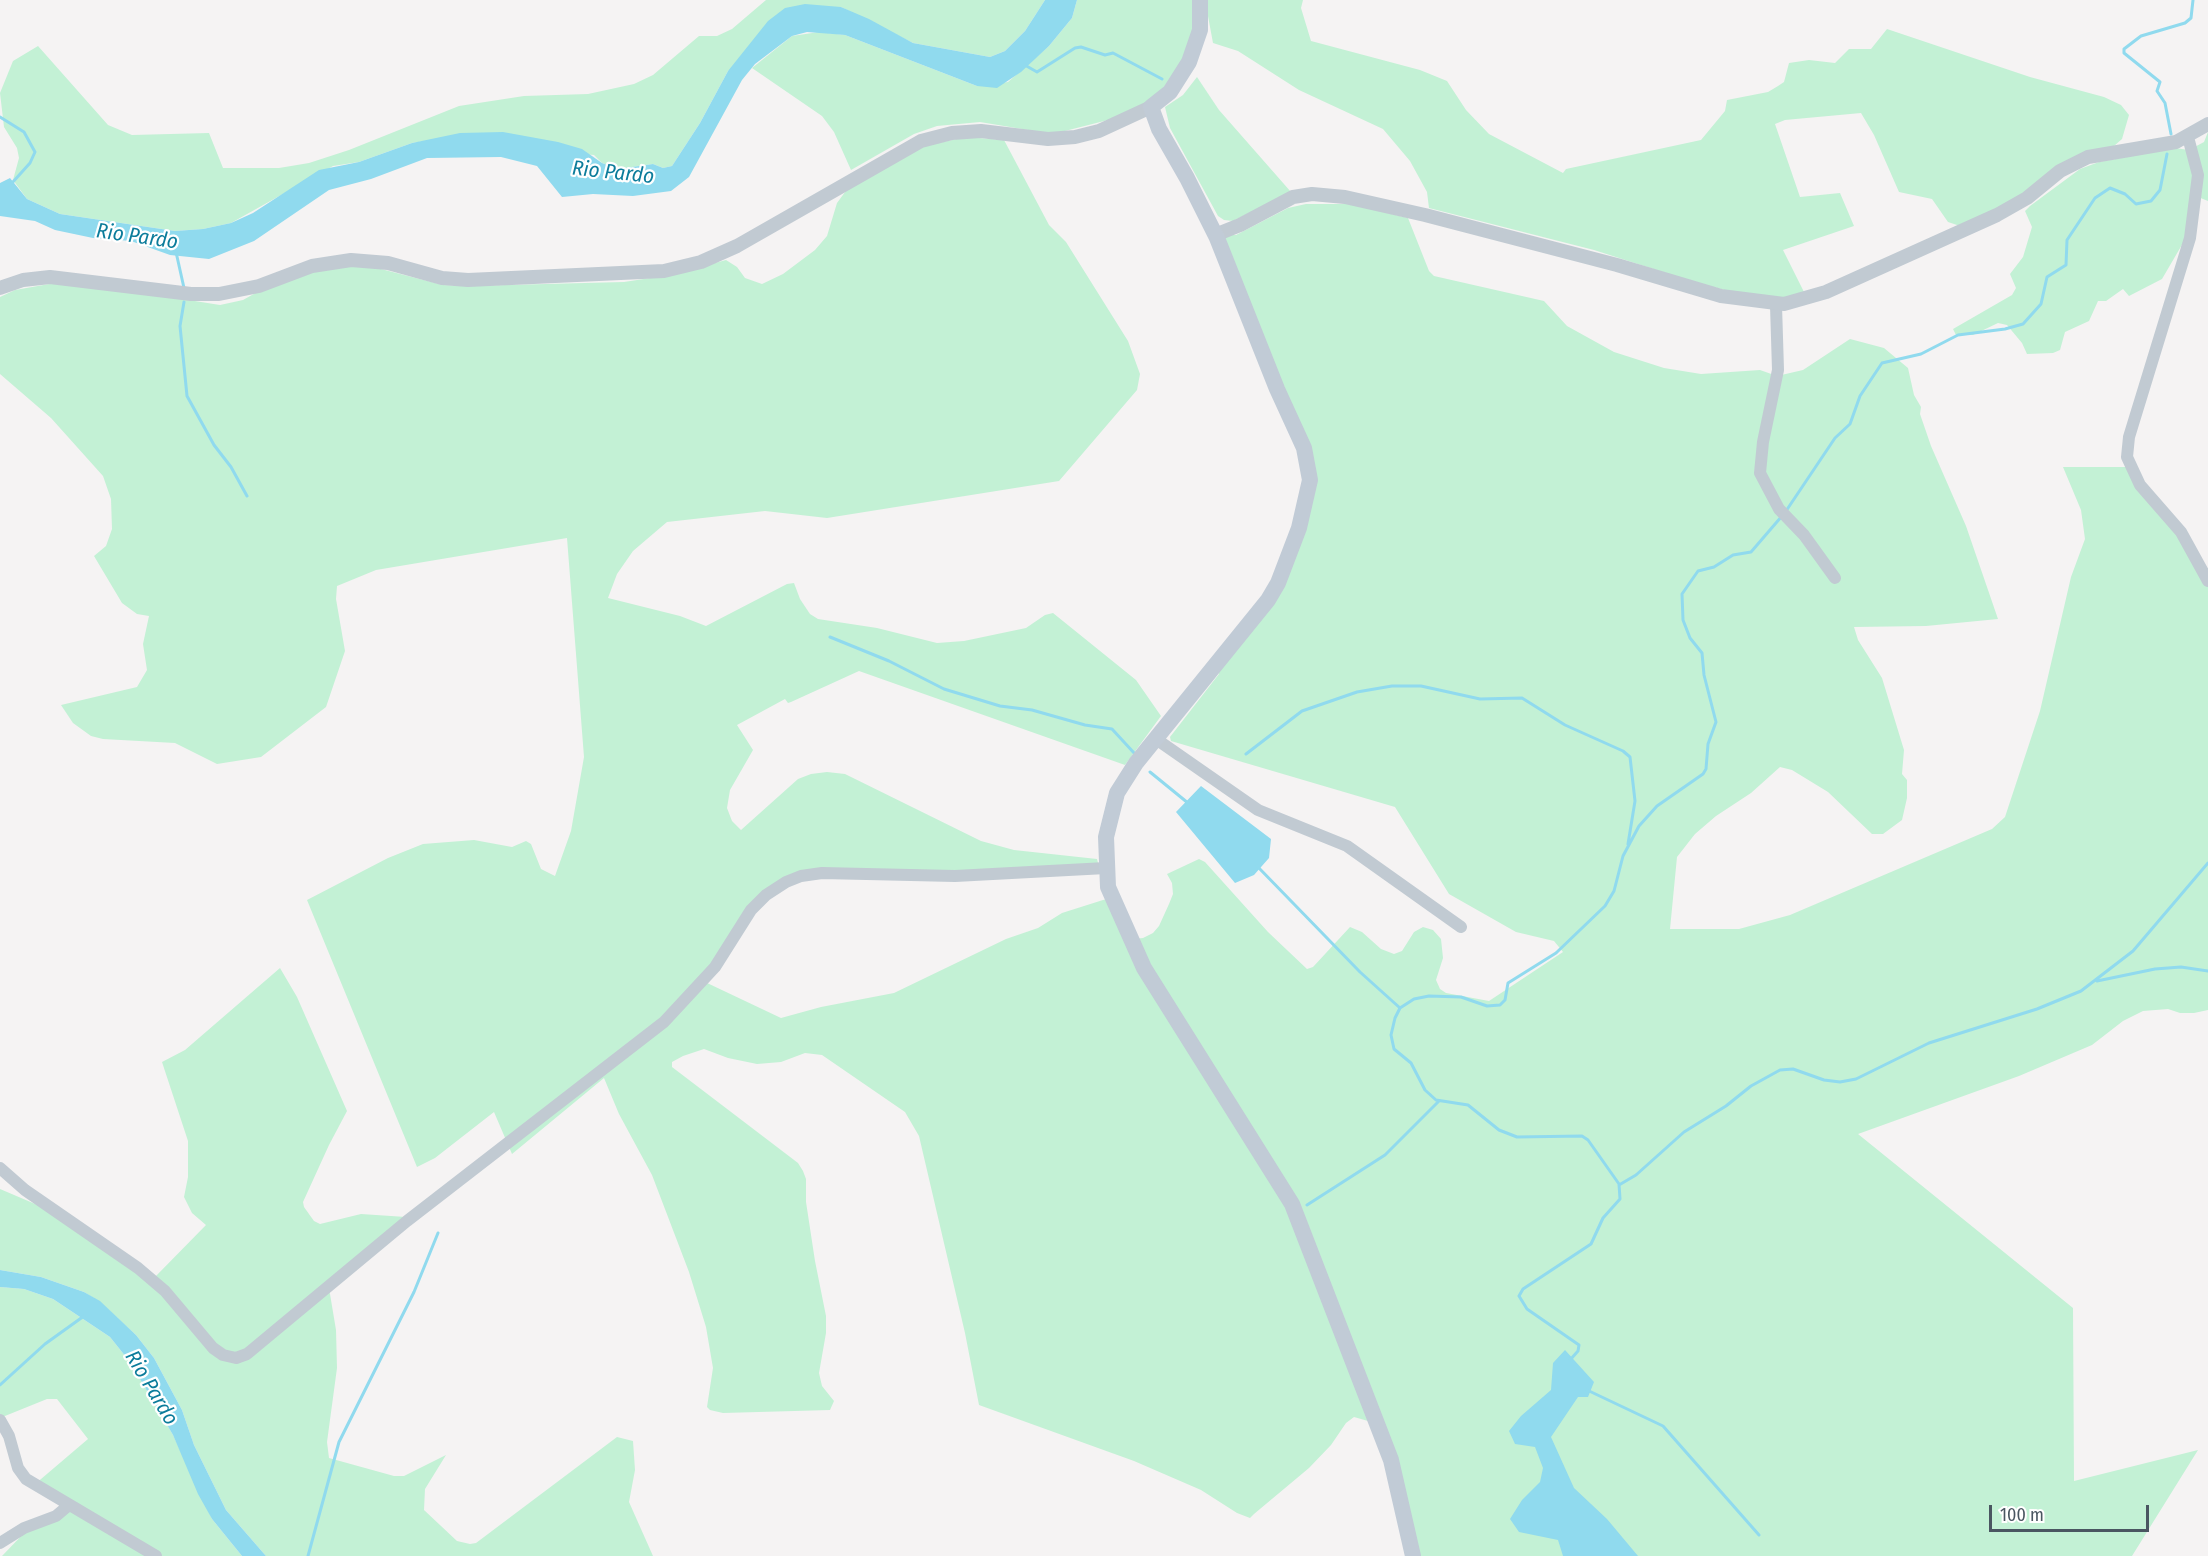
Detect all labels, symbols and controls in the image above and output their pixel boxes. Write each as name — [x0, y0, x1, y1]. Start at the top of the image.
water label: Rio Pardo — [571, 156, 655, 190]
water label: Rio Pardo — [94, 219, 180, 255]
water label: Rio Pardo — [119, 1346, 183, 1430]
scale bar — [1992, 1493, 2152, 1531]
text: 100 m — [2000, 1504, 2044, 1526]

